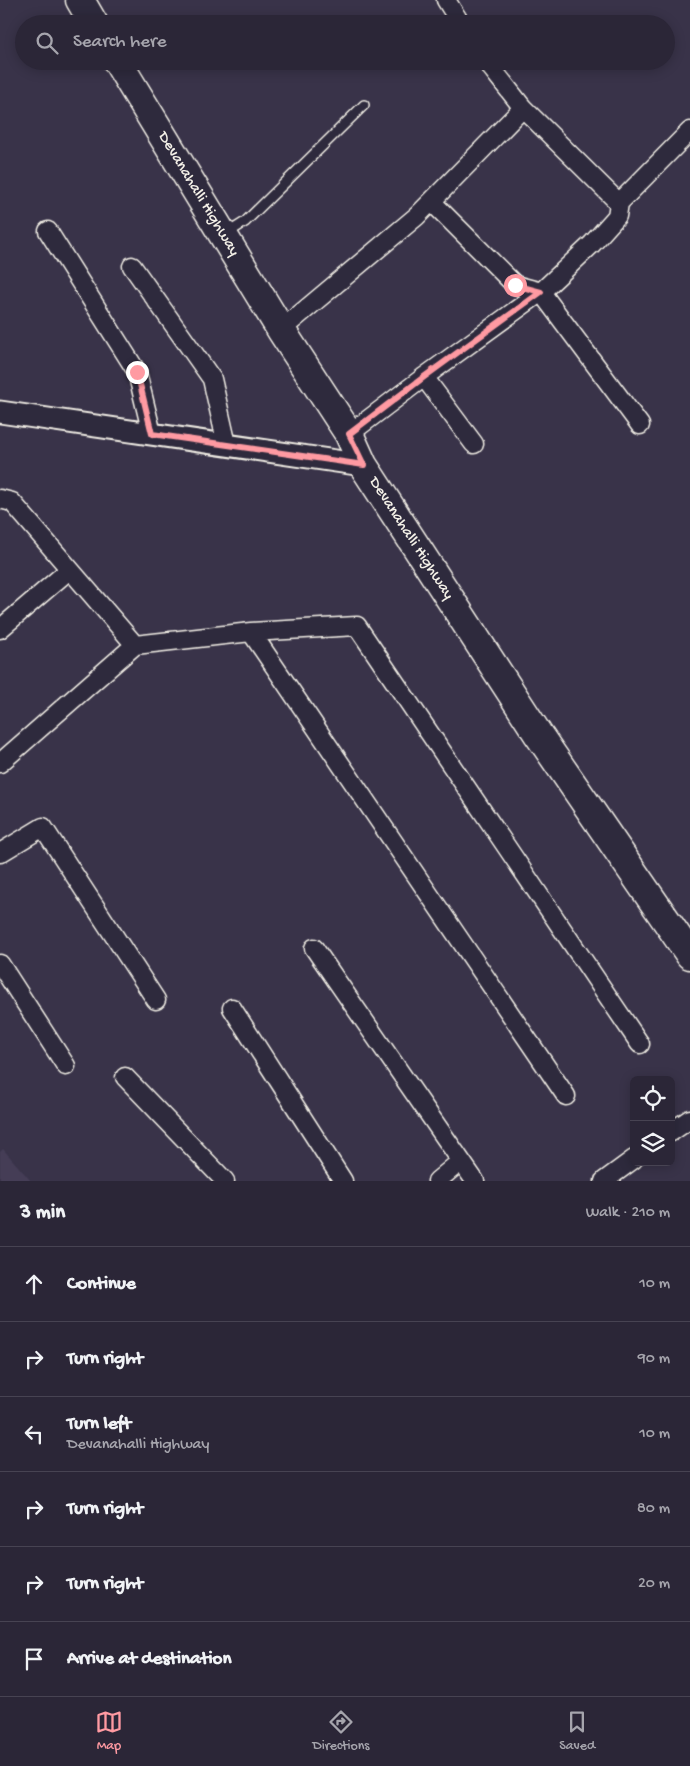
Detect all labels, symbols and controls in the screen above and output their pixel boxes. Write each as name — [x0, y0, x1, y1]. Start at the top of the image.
search box — [15, 15, 675, 70]
icon: search — [33, 29, 61, 57]
text: Search here — [73, 31, 167, 54]
street label: Devanahalli Highway — [152, 128, 243, 260]
route start — [504, 274, 527, 297]
route end — [126, 361, 149, 384]
street label: Devanahalli Highway — [363, 473, 458, 603]
map controls — [630, 1076, 675, 1166]
button: locate — [630, 1076, 675, 1121]
button: layers — [630, 1121, 675, 1166]
text: 3 min — [20, 1201, 65, 1226]
text: Walk · 210 m — [586, 1204, 670, 1223]
icon: ahead — [20, 1270, 48, 1298]
text: Continue — [67, 1273, 136, 1296]
text: 10 m — [639, 1275, 670, 1294]
icon: right — [20, 1345, 48, 1373]
text: Turn right — [67, 1348, 143, 1371]
text: 90 m — [638, 1350, 670, 1369]
text: Turn left — [67, 1413, 131, 1436]
icon: left — [20, 1420, 48, 1448]
text: 10 m — [639, 1425, 670, 1444]
text: Devanahalli Highway — [67, 1436, 209, 1455]
icon: right — [20, 1495, 48, 1523]
text: Turn right — [67, 1498, 143, 1521]
text: 80 m — [637, 1500, 670, 1519]
icon: right — [20, 1570, 48, 1598]
text: Turn right — [67, 1573, 143, 1596]
text: 20 m — [638, 1575, 670, 1594]
icon: arrive — [20, 1645, 48, 1673]
text: Arrive at destination — [67, 1648, 231, 1671]
tab: Map — [95, 1708, 123, 1755]
tab: Directions — [313, 1708, 370, 1755]
tab: Saved — [559, 1708, 595, 1755]

